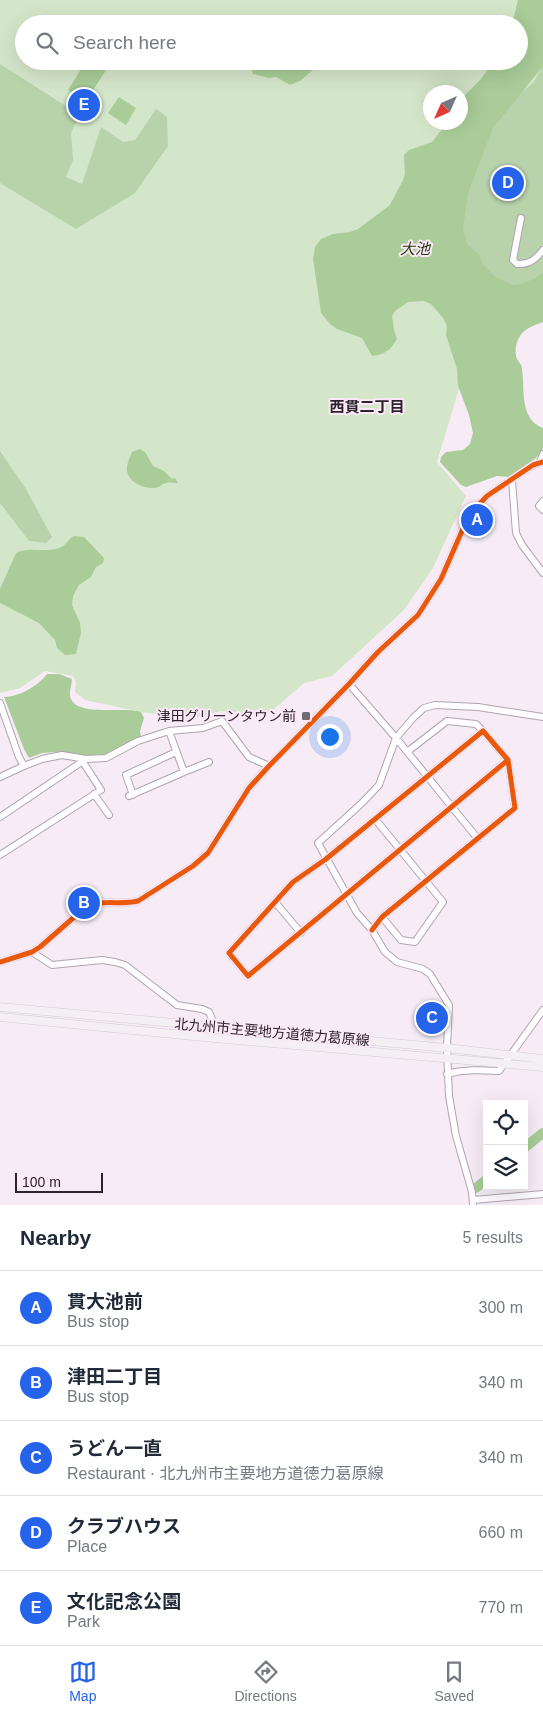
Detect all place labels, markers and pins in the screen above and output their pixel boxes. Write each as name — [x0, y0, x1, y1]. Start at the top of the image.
pin: E — [68, 86, 100, 124]
pin: D — [492, 164, 524, 202]
pin: A — [461, 501, 493, 539]
place label: 津田グリーンタウン前 — [157, 708, 296, 724]
marker: 津田グリーンタウン前 — [300, 710, 312, 722]
pin: B — [68, 884, 100, 922]
pin: C — [416, 999, 448, 1037]

